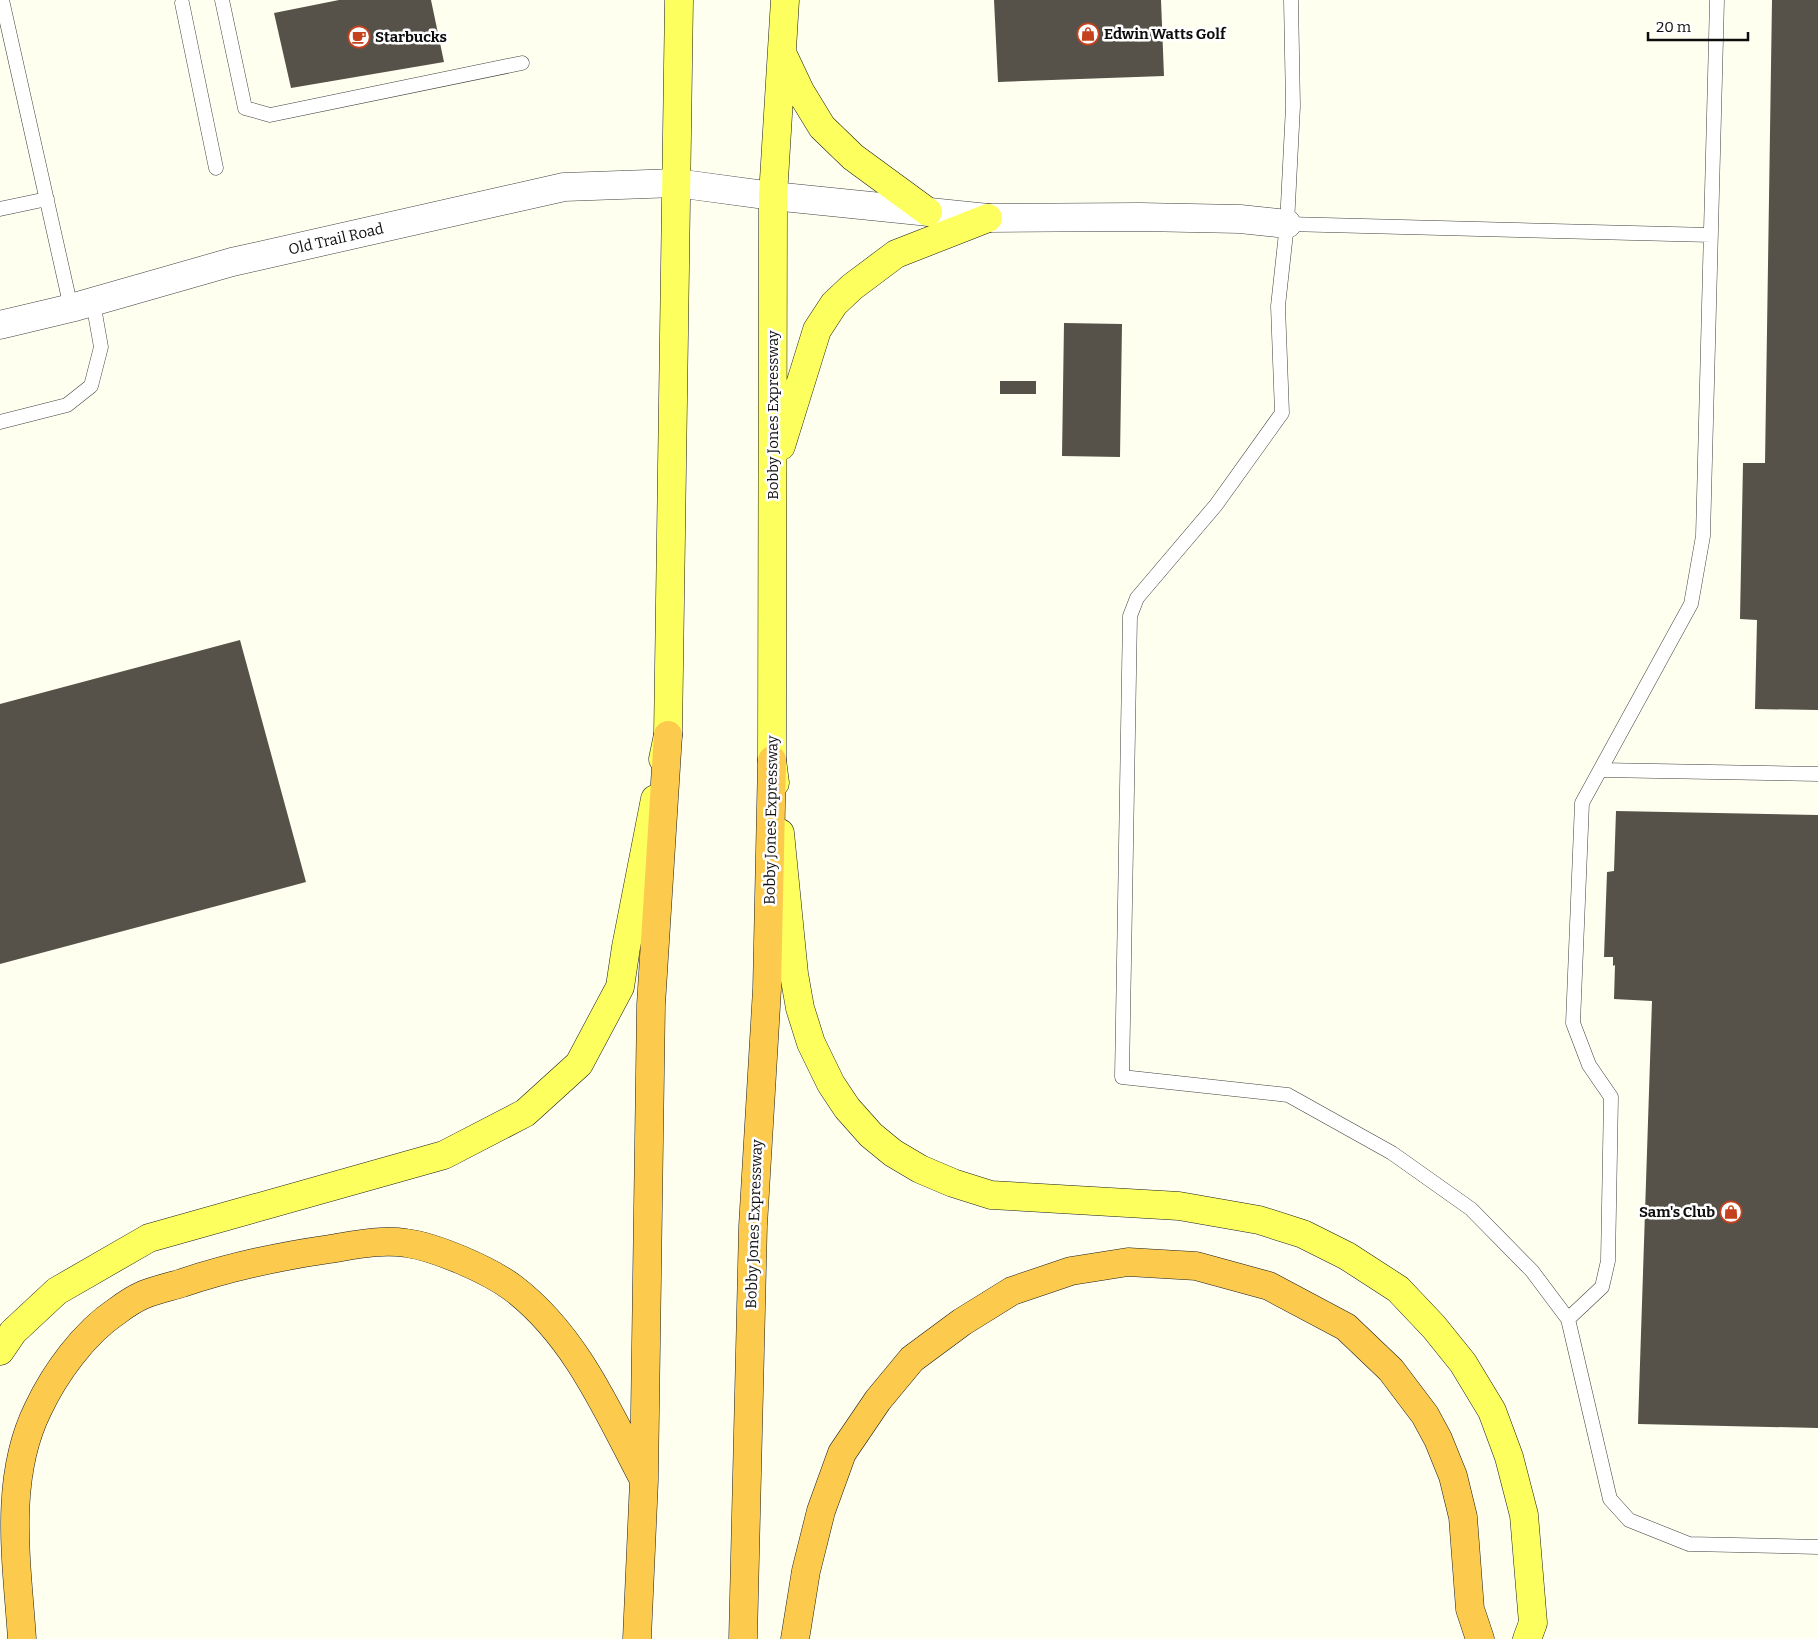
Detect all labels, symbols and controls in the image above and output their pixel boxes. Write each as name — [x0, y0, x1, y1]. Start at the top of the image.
scale bar — [1648, 10, 1748, 42]
text: 20 m — [1656, 18, 1692, 36]
shop icon: Edwin Watts Golf — [1076, 22, 1100, 46]
cafe icon: Starbucks — [347, 25, 371, 49]
place label: Edwin Watts Golf — [1104, 25, 1227, 43]
place label: Starbucks — [375, 28, 447, 46]
street label: Old Trail Road — [287, 219, 385, 259]
street label: Bobby Jones Expressway — [764, 330, 782, 500]
street label: Bobby Jones Expressway — [761, 735, 781, 905]
street label: Bobby Jones Expressway — [742, 1139, 766, 1309]
shop icon: Sam's Club — [1719, 1200, 1743, 1224]
place label: Sam's Club — [1639, 1203, 1715, 1221]

